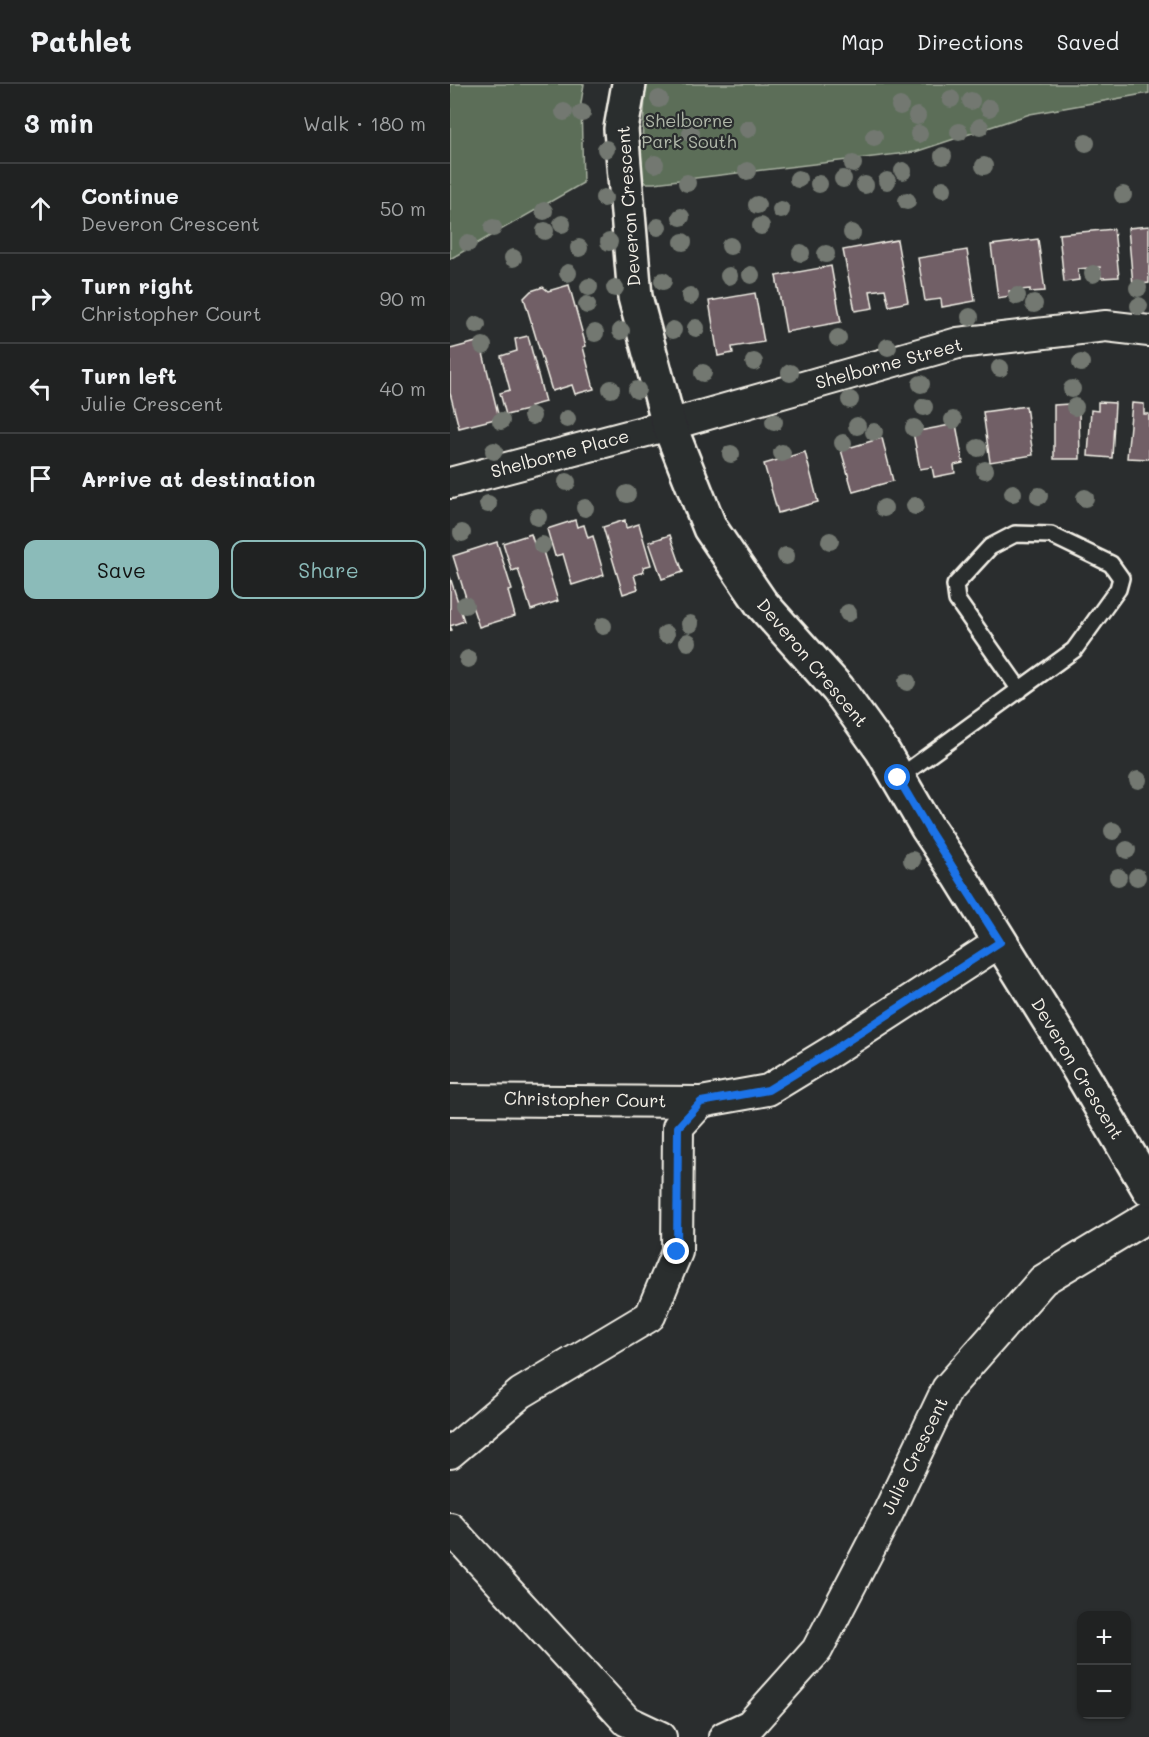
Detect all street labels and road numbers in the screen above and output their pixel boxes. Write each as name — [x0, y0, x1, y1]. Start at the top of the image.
street label: Deveron Crescent — [610, 125, 646, 287]
street label: Shelborne Street — [813, 332, 965, 394]
street label: Shelborne Place — [488, 423, 632, 483]
street label: Deveron Crescent — [752, 593, 874, 732]
street label: Deveron Crescent — [1026, 993, 1130, 1144]
street label: Christopher Court — [504, 1086, 666, 1112]
street label: Julie Crescent — [875, 1393, 953, 1518]

